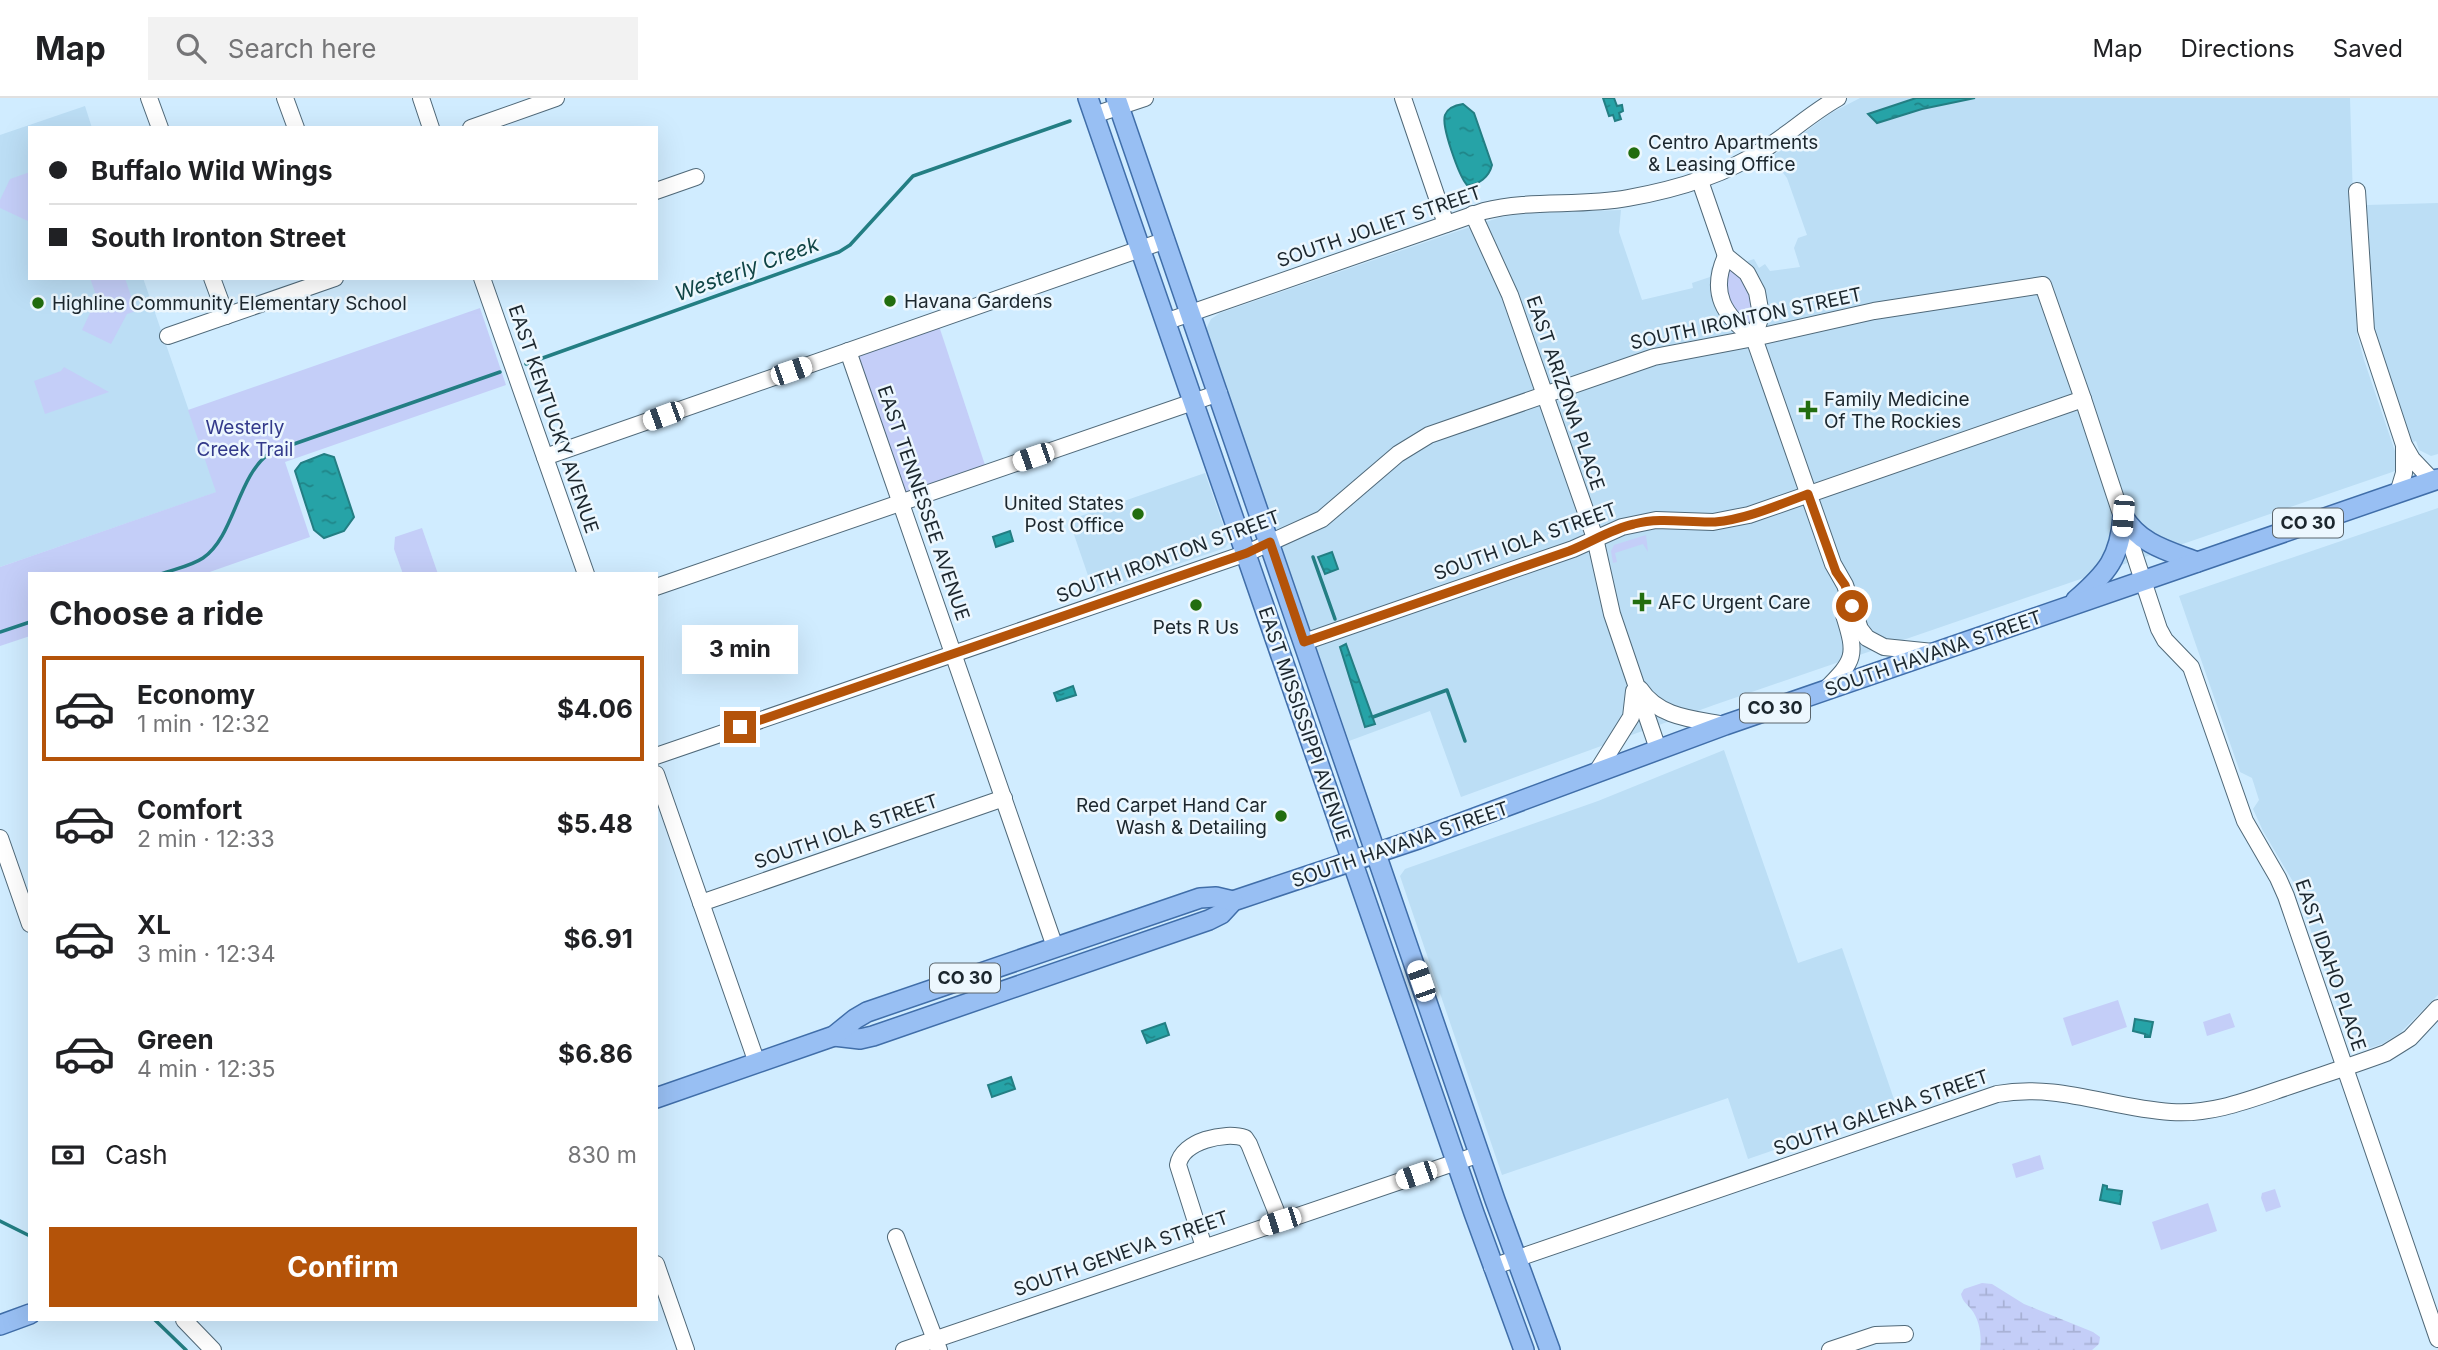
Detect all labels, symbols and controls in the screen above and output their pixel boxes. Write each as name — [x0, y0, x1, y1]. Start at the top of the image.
search box — [148, 17, 638, 80]
text: Map — [35, 28, 106, 68]
icon: search — [172, 29, 210, 67]
text: Search here — [228, 33, 376, 64]
text: Map — [2093, 34, 2142, 63]
text: Directions — [2180, 34, 2295, 63]
text: Saved — [2333, 34, 2403, 63]
place label: Centro Apartments & Leasing Office — [1648, 131, 1818, 176]
marker: Centro Apartments & Leasing Office — [1626, 145, 1642, 161]
text: Buffalo Wild Wings — [91, 155, 333, 186]
street label: SOUTH JOLIET STREET — [1274, 181, 1484, 272]
text: South Ironton Street — [91, 222, 346, 253]
water label: Westerly Creek — [671, 231, 823, 306]
street label: SOUTH IRONTON STREET — [1628, 283, 1864, 354]
place label: Havana Gardens — [904, 290, 1053, 313]
place label: Highline Community Elementary School — [52, 292, 407, 315]
marker: Havana Gardens — [882, 293, 898, 309]
street label: EAST ARIZONA PLACE — [1521, 293, 1610, 493]
marker: Highline Community Elementary School — [30, 295, 46, 311]
street label: EAST KENTUCKY AVENUE — [504, 302, 604, 537]
car — [768, 354, 815, 388]
street label: EAST TENNESSEE AVENUE — [872, 383, 975, 624]
place label: Family Medicine Of The Rockies — [1824, 388, 1970, 433]
car — [640, 399, 687, 433]
marker: Family Medicine Of The Rockies — [1798, 400, 1818, 420]
park label: Westerly Creek Trail — [197, 416, 293, 461]
car — [1010, 440, 1057, 474]
place label: United States Post Office — [1004, 492, 1124, 537]
car — [2112, 494, 2135, 538]
street label: SOUTH IOLA STREET — [1430, 498, 1620, 585]
street label: SOUTH IRONTON STREET — [1053, 505, 1283, 608]
marker: United States Post Office — [1130, 506, 1146, 522]
road number: CO 30 — [2273, 508, 2343, 538]
route start — [1836, 590, 1868, 622]
place label: AFC Urgent Care — [1658, 591, 1811, 614]
marker: AFC Urgent Care — [1632, 592, 1652, 612]
text: Choose a ride — [49, 594, 264, 633]
marker: Pets R Us — [1188, 597, 1204, 613]
street label: EAST MISSISSIPPI AVENUE — [1254, 604, 1356, 844]
street label: SOUTH HAVANA STREET — [1822, 605, 2045, 701]
place label: Pets R Us — [1153, 616, 1239, 639]
callout: 3 min — [682, 626, 798, 674]
text: 3 min — [709, 635, 771, 663]
icon: car — [53, 677, 116, 740]
text: Economy — [137, 679, 255, 710]
text: $4.06 — [557, 693, 633, 724]
road number: CO 30 — [1740, 694, 1810, 722]
text: 1 min · 12:32 — [137, 710, 270, 738]
route end — [724, 711, 756, 743]
street label: SOUTH IOLA STREET — [751, 789, 941, 874]
icon: car — [53, 792, 116, 855]
text: Comfort — [137, 794, 242, 825]
place label: Red Carpet Hand Car Wash & Detailing — [1076, 794, 1267, 839]
street label: SOUTH HAVANA STREET — [1289, 796, 1512, 892]
text: $5.48 — [557, 808, 633, 839]
marker: Red Carpet Hand Car Wash & Detailing — [1273, 808, 1289, 824]
text: 2 min · 12:33 — [137, 825, 275, 853]
street label: EAST IDAHO PLACE — [2290, 876, 2371, 1054]
icon: car — [53, 907, 116, 970]
text: XL — [137, 909, 171, 940]
text: $6.91 — [563, 923, 633, 954]
text: 3 min · 12:34 — [137, 940, 276, 968]
car — [1405, 958, 1438, 1004]
road number: CO 30 — [930, 964, 1000, 992]
icon: car — [53, 1022, 116, 1085]
text: Green — [137, 1024, 214, 1055]
text: $6.86 — [558, 1038, 633, 1069]
text: 4 min · 12:35 — [137, 1055, 275, 1083]
street label: SOUTH GALENA STREET — [1770, 1065, 1992, 1160]
icon: cash — [49, 1136, 87, 1174]
text: Cash — [105, 1139, 168, 1170]
text: 830 m — [567, 1141, 637, 1169]
car — [1393, 1158, 1440, 1192]
car — [1257, 1205, 1304, 1237]
street label: SOUTH GENEVA STREET — [1011, 1206, 1232, 1301]
button: Confirm — [49, 1227, 637, 1307]

